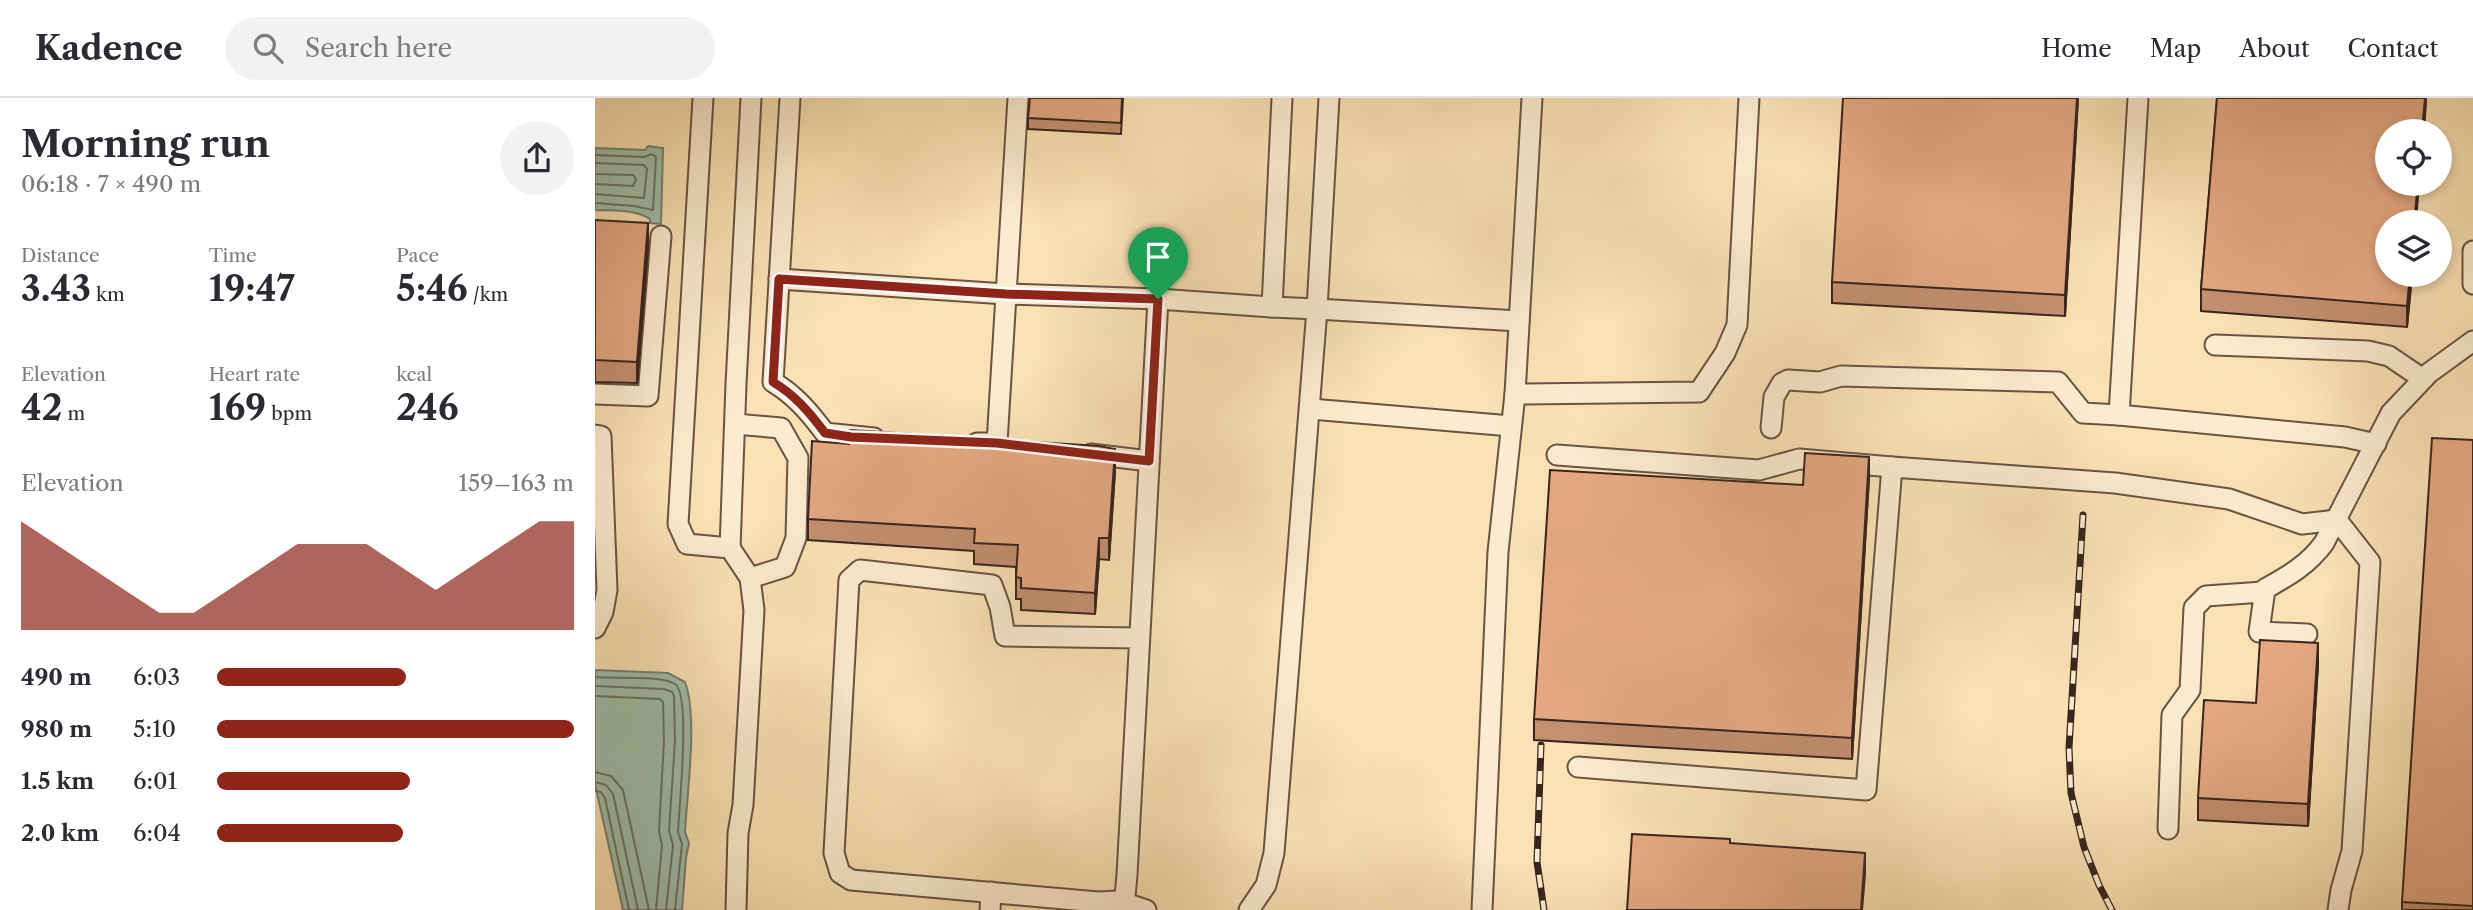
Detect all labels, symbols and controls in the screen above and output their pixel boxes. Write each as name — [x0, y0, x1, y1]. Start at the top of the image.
search box — [225, 17, 715, 80]
text: Kadence — [35, 28, 183, 69]
icon: search — [249, 29, 287, 67]
text: Search here — [305, 32, 452, 64]
text: Home — [2041, 34, 2112, 63]
text: Map — [2150, 34, 2201, 63]
text: About — [2239, 34, 2310, 63]
text: Contact — [2348, 34, 2438, 63]
map controls — [2375, 119, 2452, 287]
button: locate — [2375, 119, 2452, 196]
text: Morning run — [21, 120, 270, 167]
button: share — [500, 121, 574, 195]
text: 06:18 · 7 × 490 m — [21, 170, 201, 198]
button: layers — [2375, 210, 2452, 287]
pin — [1128, 227, 1188, 299]
icon: arrive — [1139, 238, 1177, 276]
text: Distance — [21, 244, 100, 267]
text: Time — [209, 244, 257, 267]
text: Pace — [396, 244, 439, 267]
text: 3.43 — [21, 267, 91, 310]
text: 19:47 — [209, 267, 295, 310]
text: 5:46 — [396, 267, 468, 310]
text: km — [91, 283, 125, 306]
text: /km — [468, 283, 508, 306]
text: Elevation — [21, 363, 106, 386]
text: Heart rate — [209, 363, 300, 386]
text: kcal — [396, 363, 432, 386]
text: 42 — [21, 386, 62, 429]
text: 169 — [209, 386, 266, 429]
text: 246 — [396, 386, 459, 429]
text: m — [62, 402, 85, 425]
text: bpm — [266, 402, 312, 425]
text: Elevation — [21, 469, 124, 497]
text: 159–163 m — [458, 469, 574, 497]
text: 490 m — [21, 663, 92, 691]
text: 6:03 — [133, 663, 180, 691]
text: 980 m — [21, 715, 92, 743]
text: 5:10 — [133, 715, 176, 743]
text: 1.5 km — [21, 767, 94, 795]
text: 6:01 — [133, 767, 177, 795]
text: 2.0 km — [21, 819, 99, 847]
text: 6:04 — [133, 819, 181, 847]

